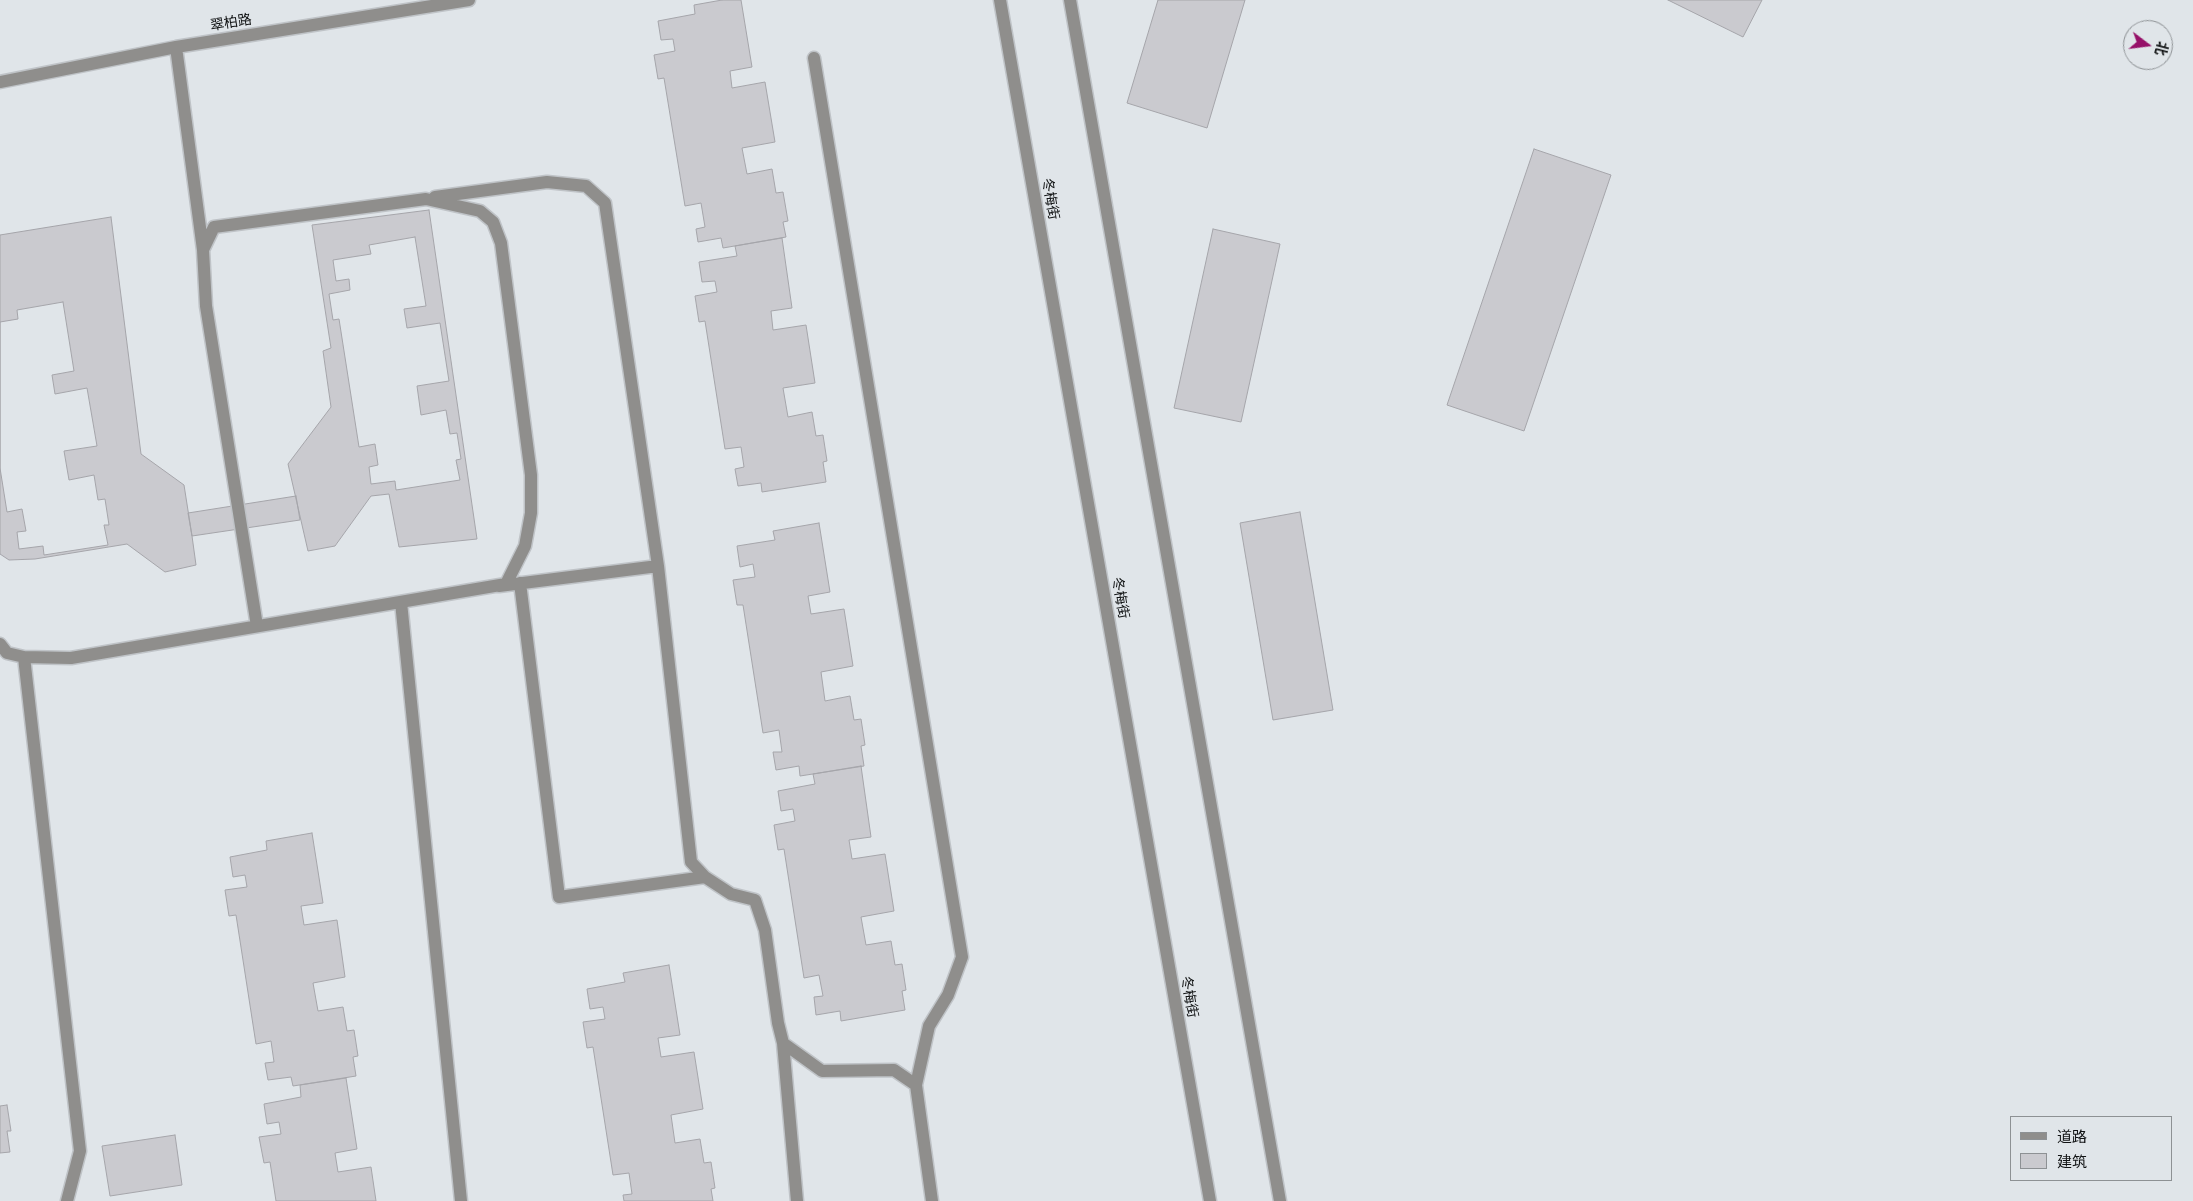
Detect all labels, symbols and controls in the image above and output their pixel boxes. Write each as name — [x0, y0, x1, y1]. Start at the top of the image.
street label: 翠柏路 — [209, 11, 253, 35]
north arrow — [2123, 20, 2173, 70]
text: 北 — [2151, 40, 2172, 58]
street label: 冬梅街 — [1038, 177, 1062, 221]
street label: 冬梅街 — [1108, 576, 1132, 620]
street label: 冬梅街 — [1177, 975, 1201, 1019]
legend — [2010, 1116, 2173, 1181]
text: 道路 — [2057, 1127, 2087, 1146]
text: 建筑 — [2057, 1152, 2087, 1171]

